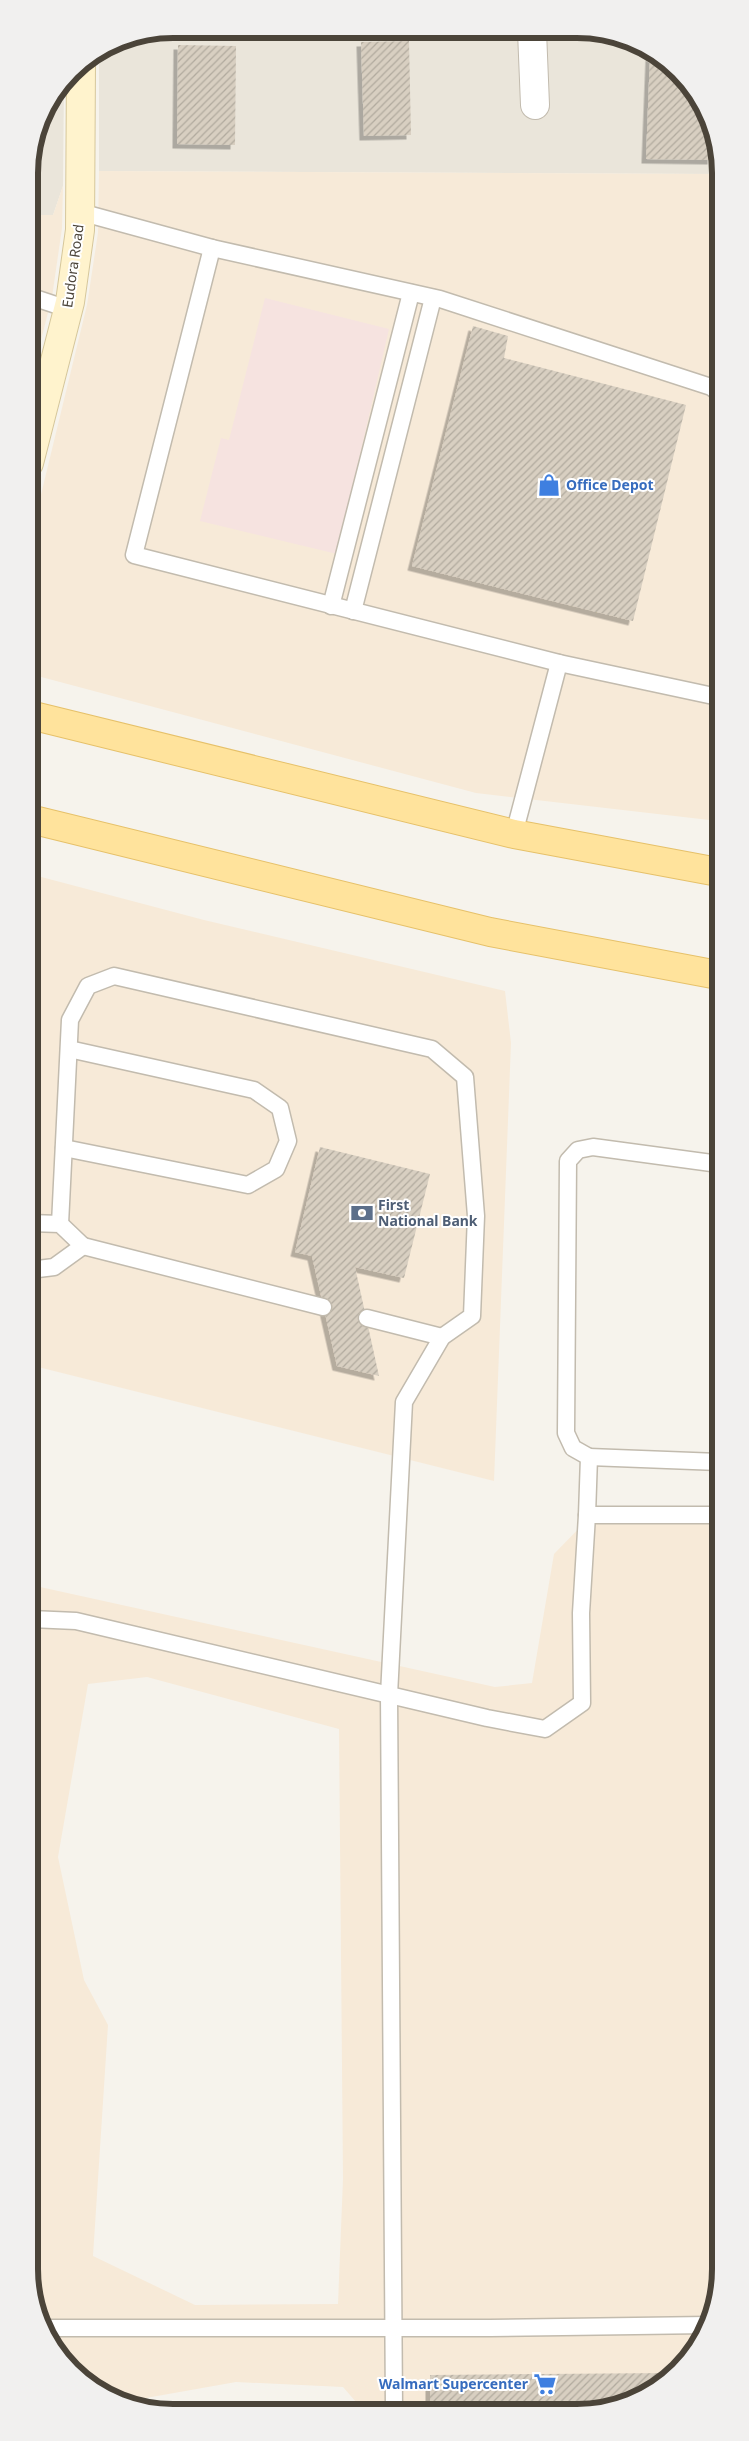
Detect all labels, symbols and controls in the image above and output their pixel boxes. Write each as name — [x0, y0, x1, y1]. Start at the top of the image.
street label: Eudora Road — [57, 223, 88, 309]
shop icon: Office Depot — [536, 472, 562, 498]
place label: Office Depot — [566, 475, 654, 494]
place label: First National Bank — [378, 1195, 478, 1230]
bank icon: First National Bank — [349, 1200, 375, 1226]
supermarket icon: Walmart Supercenter — [532, 2371, 558, 2397]
place label: Walmart Supercenter — [379, 2374, 529, 2393]

